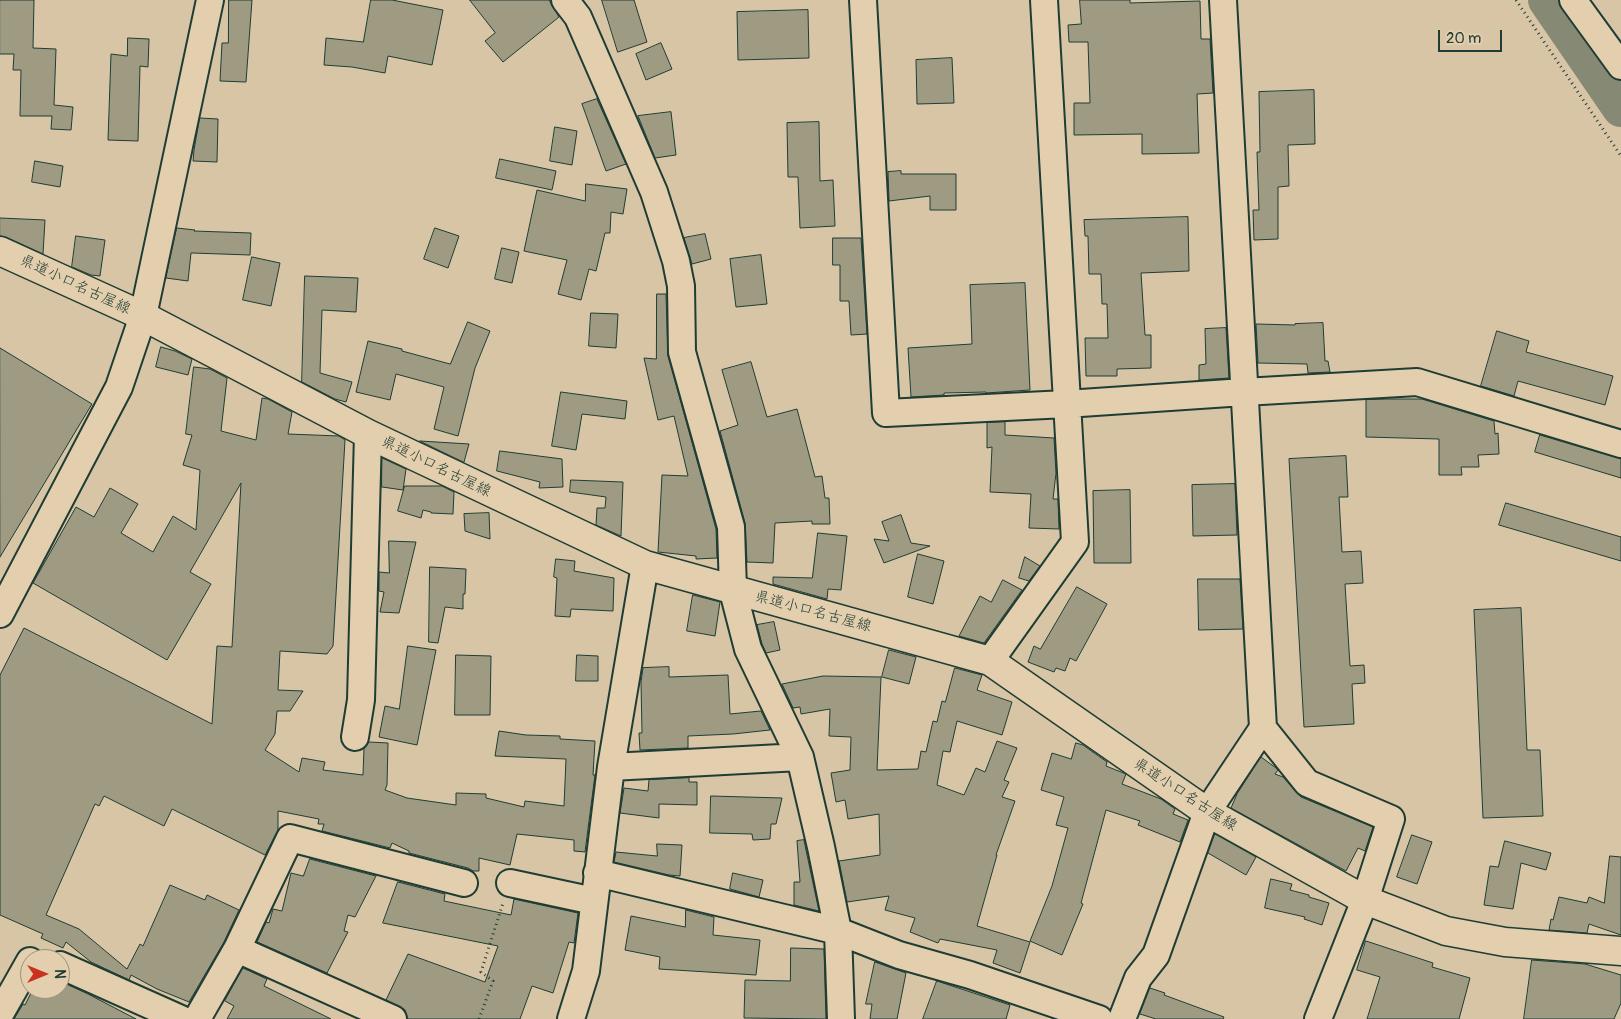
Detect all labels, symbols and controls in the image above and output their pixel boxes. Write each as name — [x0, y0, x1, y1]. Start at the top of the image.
scale bar — [1441, 20, 1505, 52]
text: 20 m — [1446, 29, 1481, 48]
street label: 県道小口名古屋線 — [17, 251, 133, 319]
street label: 県道小口名古屋線 — [378, 433, 494, 501]
street label: 県道小口名古屋線 — [753, 588, 873, 636]
street label: 県道小口名古屋線 — [1130, 755, 1240, 835]
north arrow — [20, 949, 70, 999]
text: N — [51, 969, 68, 979]

